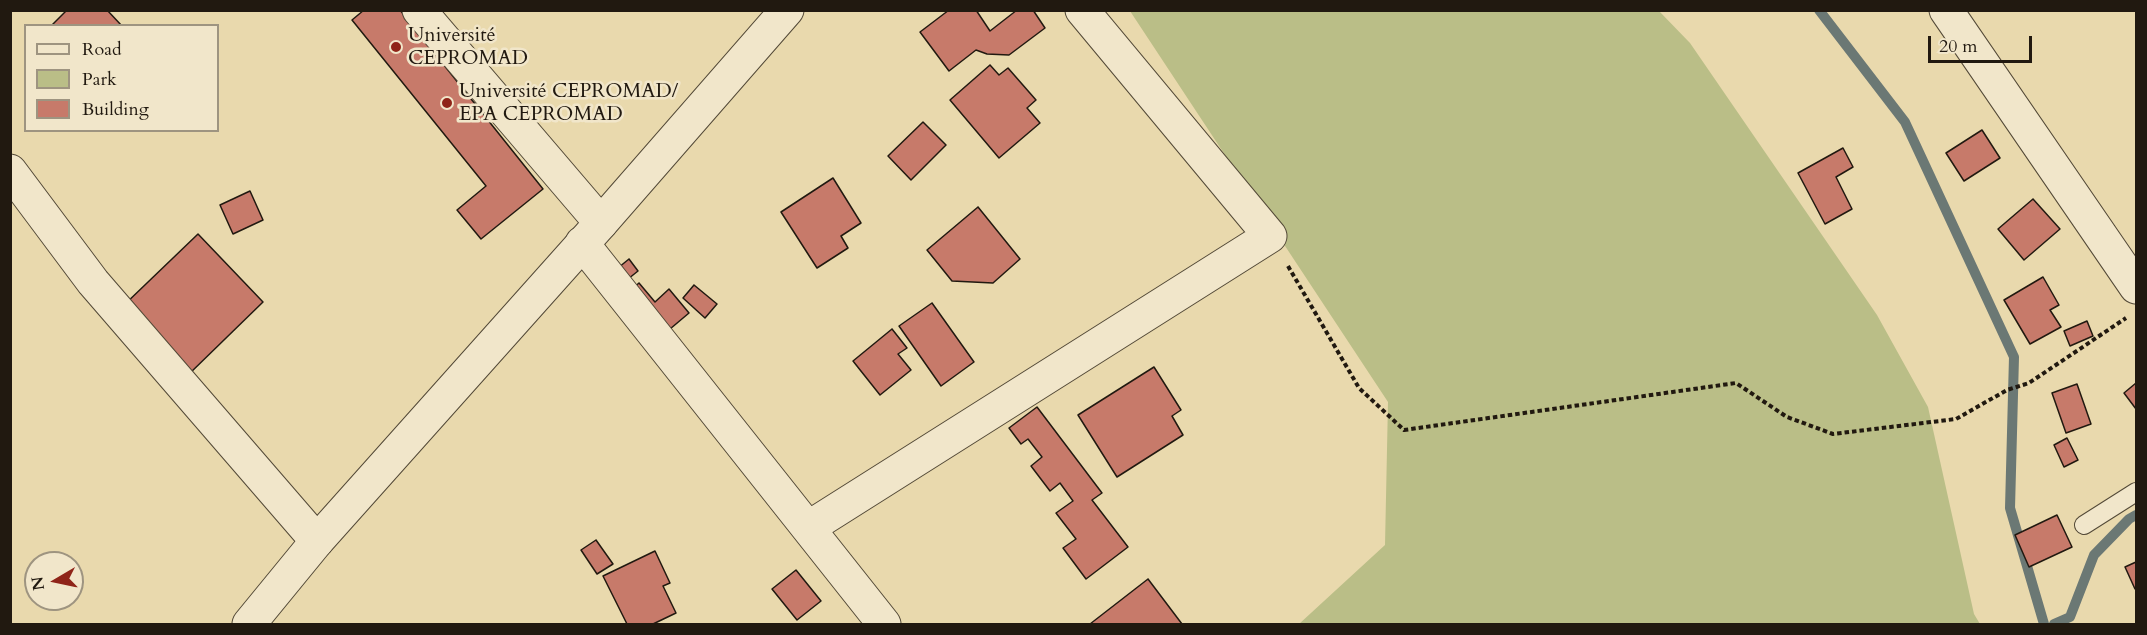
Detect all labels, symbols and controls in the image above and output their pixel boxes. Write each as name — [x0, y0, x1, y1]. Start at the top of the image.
legend — [24, 24, 219, 132]
place label: Université CEPROMAD — [408, 24, 528, 71]
scale bar — [1931, 24, 2034, 62]
text: 20 m — [1939, 34, 1978, 59]
text: Road — [82, 37, 122, 62]
marker: Université CEPROMAD — [389, 40, 403, 54]
text: Park — [82, 67, 117, 92]
place label: Université CEPROMAD/ EPA CEPROMAD — [459, 80, 678, 127]
marker: Université CEPROMAD/ EPA CEPROMAD — [440, 96, 454, 110]
text: Building — [82, 97, 149, 122]
north arrow — [24, 551, 84, 611]
text: N — [26, 575, 50, 592]

